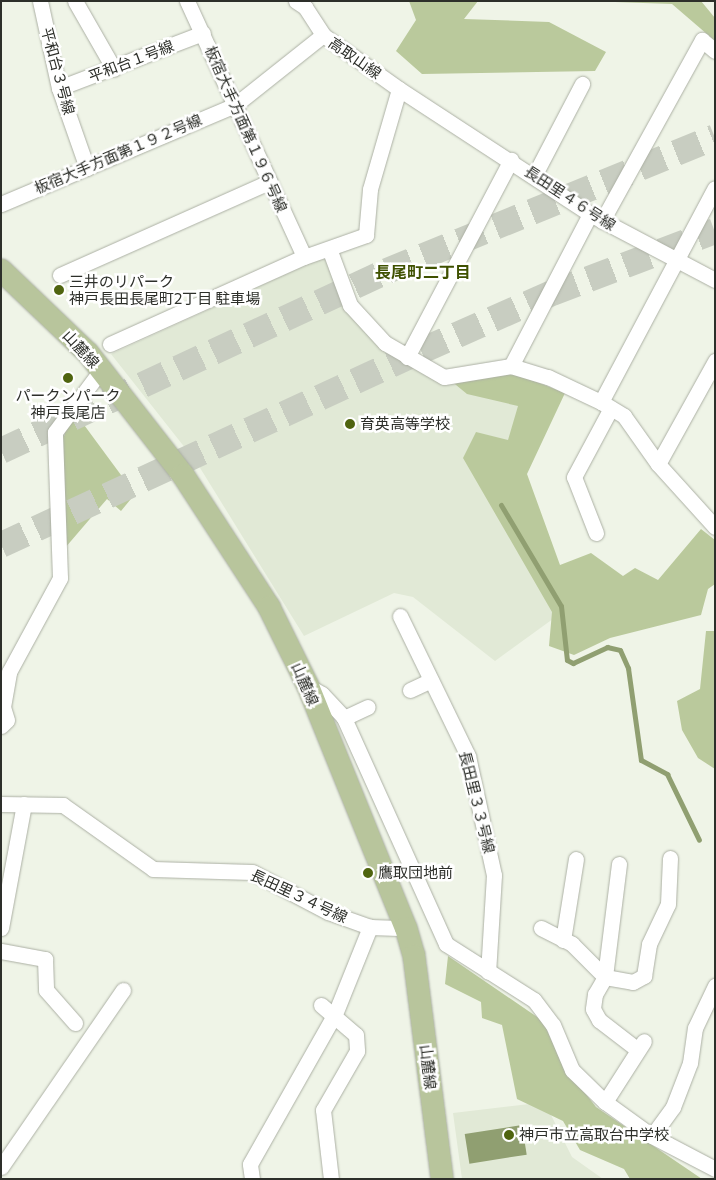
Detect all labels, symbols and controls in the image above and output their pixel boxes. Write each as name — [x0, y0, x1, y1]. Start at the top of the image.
street label: 平和台３号線 — [38, 25, 78, 117]
street label: 高取山線 — [325, 33, 385, 83]
street label: 平和台１号線 — [86, 36, 176, 86]
street label: 板宿大手方面第１９６号線 — [201, 43, 291, 215]
street label: 板宿大手方面第１９２号線 — [32, 111, 204, 197]
street label: 長田里４６号線 — [521, 162, 619, 234]
district label: 長尾町二丁目 — [375, 262, 471, 282]
place label: 三井のリパーク 神戸長田長尾町2丁目 駐車場 — [69, 272, 260, 307]
marker: 三井のリパーク 神戸長田長尾町2丁目 駐車場 — [53, 284, 65, 296]
street label: 山麓線 — [59, 326, 103, 372]
marker: パークンパーク 神戸長尾店 — [62, 372, 74, 384]
place label: パークンパーク 神戸長尾店 — [16, 386, 120, 421]
place label: 育英高等学校 — [360, 415, 450, 433]
marker: 育英高等学校 — [344, 418, 356, 430]
street label: 山麓線 — [288, 660, 322, 708]
street label: 長田里３３号線 — [456, 749, 498, 855]
place label: 鷹取団地前 — [378, 864, 453, 882]
street label: 長田里３４号線 — [248, 866, 350, 926]
marker: 鷹取団地前 — [362, 867, 374, 879]
street label: 山麓線 — [416, 1044, 440, 1090]
place label: 神戸市立高取台中学校 — [519, 1126, 669, 1144]
marker: 神戸市立高取台中学校 — [503, 1129, 515, 1141]

